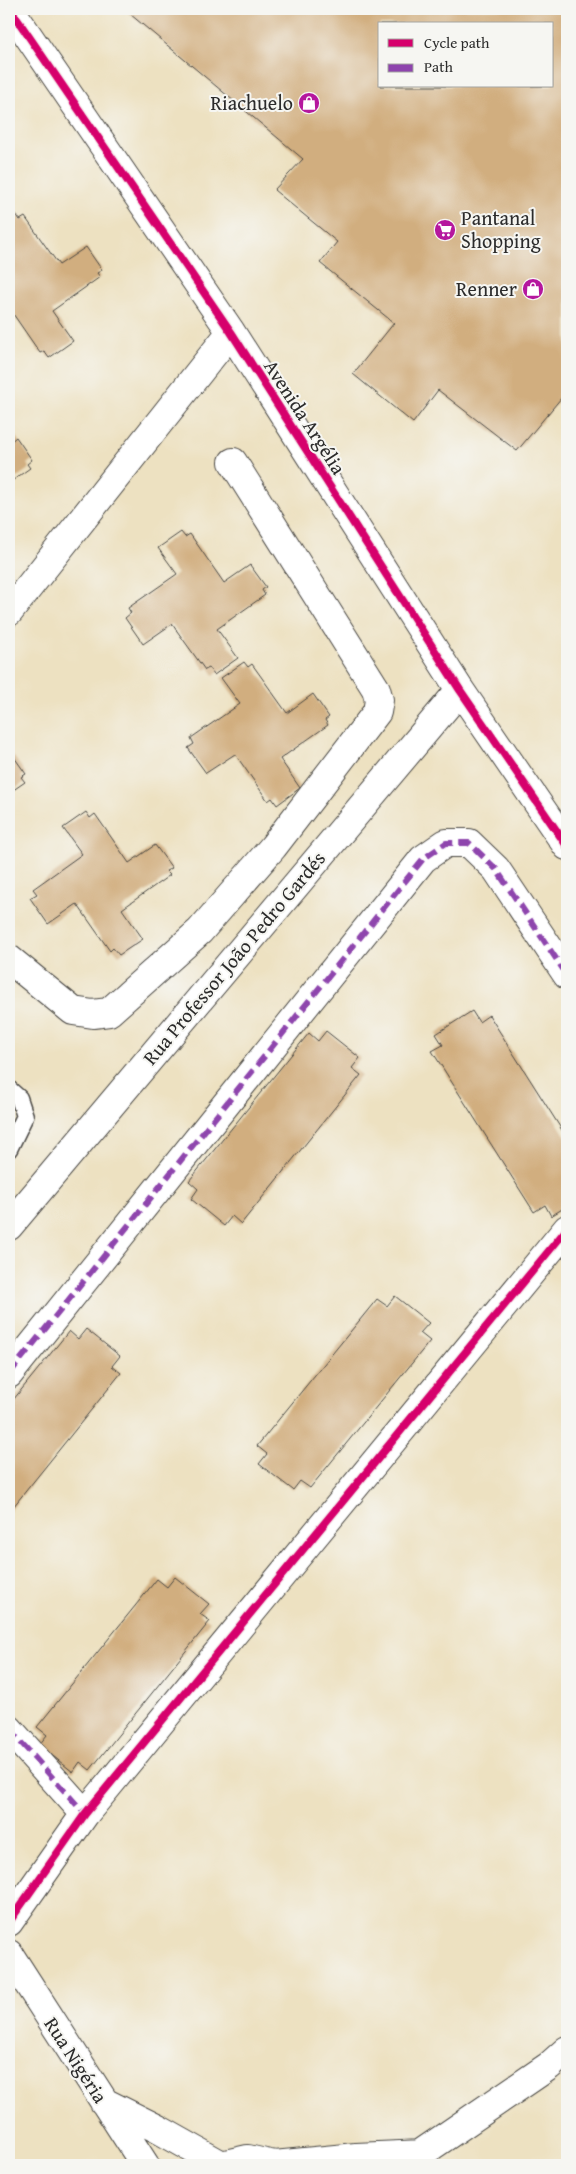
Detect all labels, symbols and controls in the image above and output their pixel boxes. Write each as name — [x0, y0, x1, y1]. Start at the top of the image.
legend — [378, 22, 554, 88]
text: Cycle path — [424, 32, 490, 53]
text: Path — [424, 56, 453, 77]
place label: Riachuelo — [211, 88, 293, 117]
shop icon: Riachuelo — [297, 91, 321, 115]
place label: Pantanal Shopping — [461, 203, 541, 255]
supermarket icon: Pantanal Shopping — [433, 218, 457, 242]
place label: Renner — [456, 274, 517, 303]
shop icon: Renner — [521, 277, 545, 301]
street label: Avenida Argélia — [257, 354, 354, 480]
street label: Rua Professor João Pedro Gardés — [135, 845, 332, 1071]
street label: Rua Nigéria — [38, 2011, 115, 2109]

